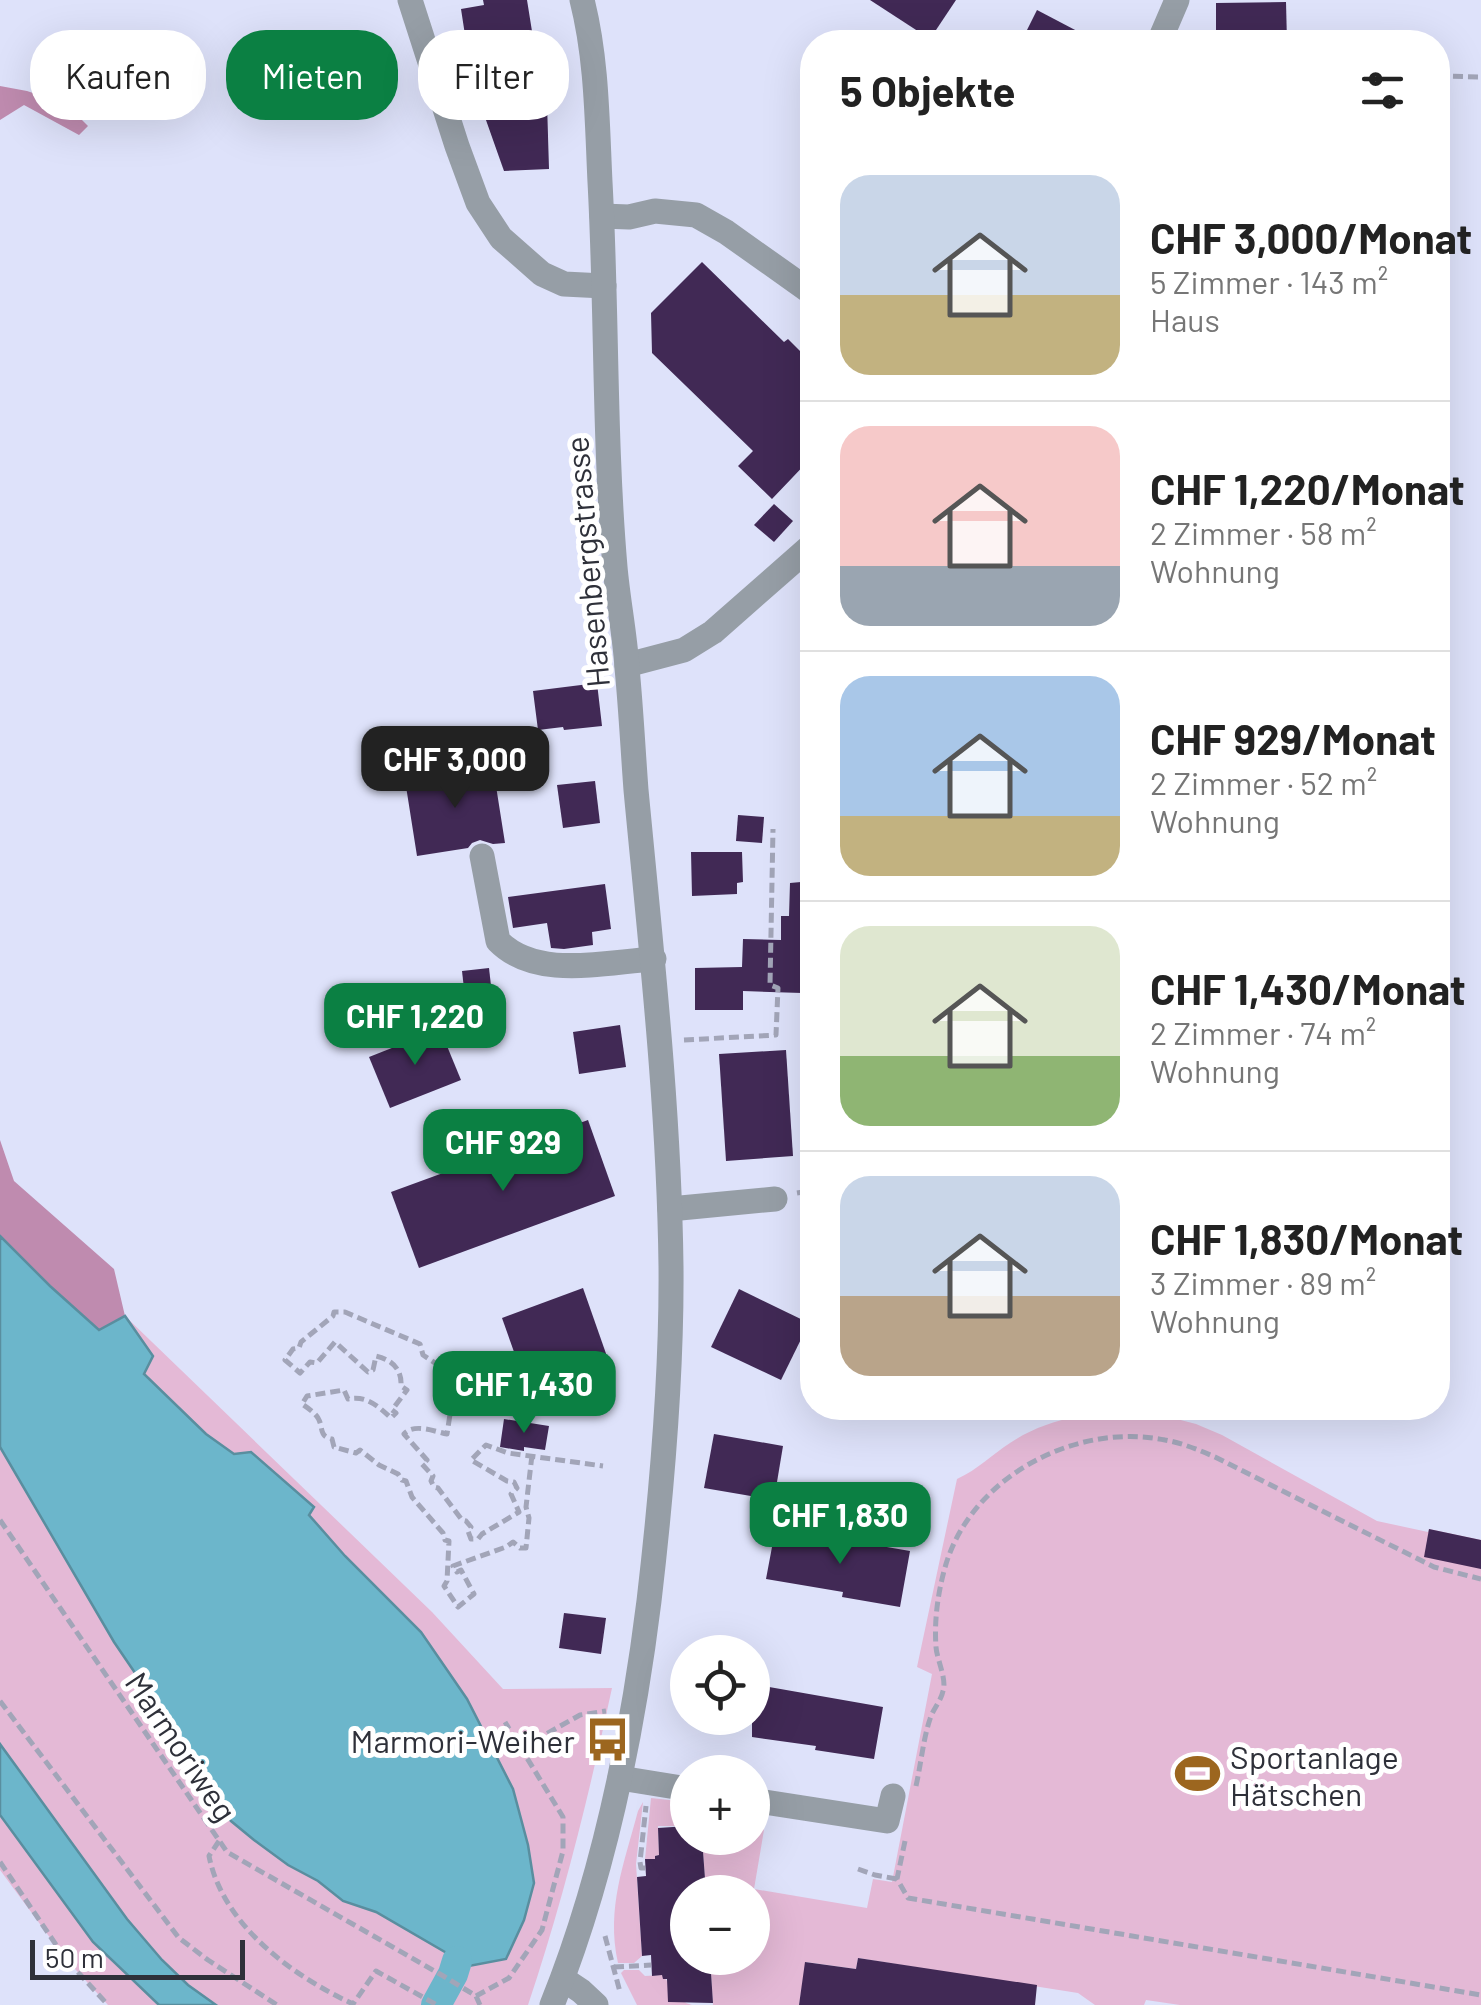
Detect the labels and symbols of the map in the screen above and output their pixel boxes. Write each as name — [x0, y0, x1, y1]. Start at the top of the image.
street label: Hasenbergstrasse — [556, 435, 616, 689]
pin: CHF 3,000 — [341, 726, 569, 811]
pin: CHF 1,220 — [301, 983, 529, 1068]
pin: CHF 929 — [411, 1109, 595, 1194]
pin: CHF 1,430 — [410, 1351, 638, 1436]
pin: CHF 1,830 — [726, 1482, 954, 1567]
street label: Marmoriweg — [118, 1664, 246, 1828]
bus stop icon: Marmori-Weiher — [584, 1716, 632, 1764]
place label: Marmori-Weiher — [351, 1721, 575, 1759]
place label: Sportanlage Hätschen — [1230, 1737, 1399, 1812]
sports icon: Sportanlage Hätschen — [1173, 1750, 1221, 1798]
scale bar — [30, 1935, 245, 1980]

